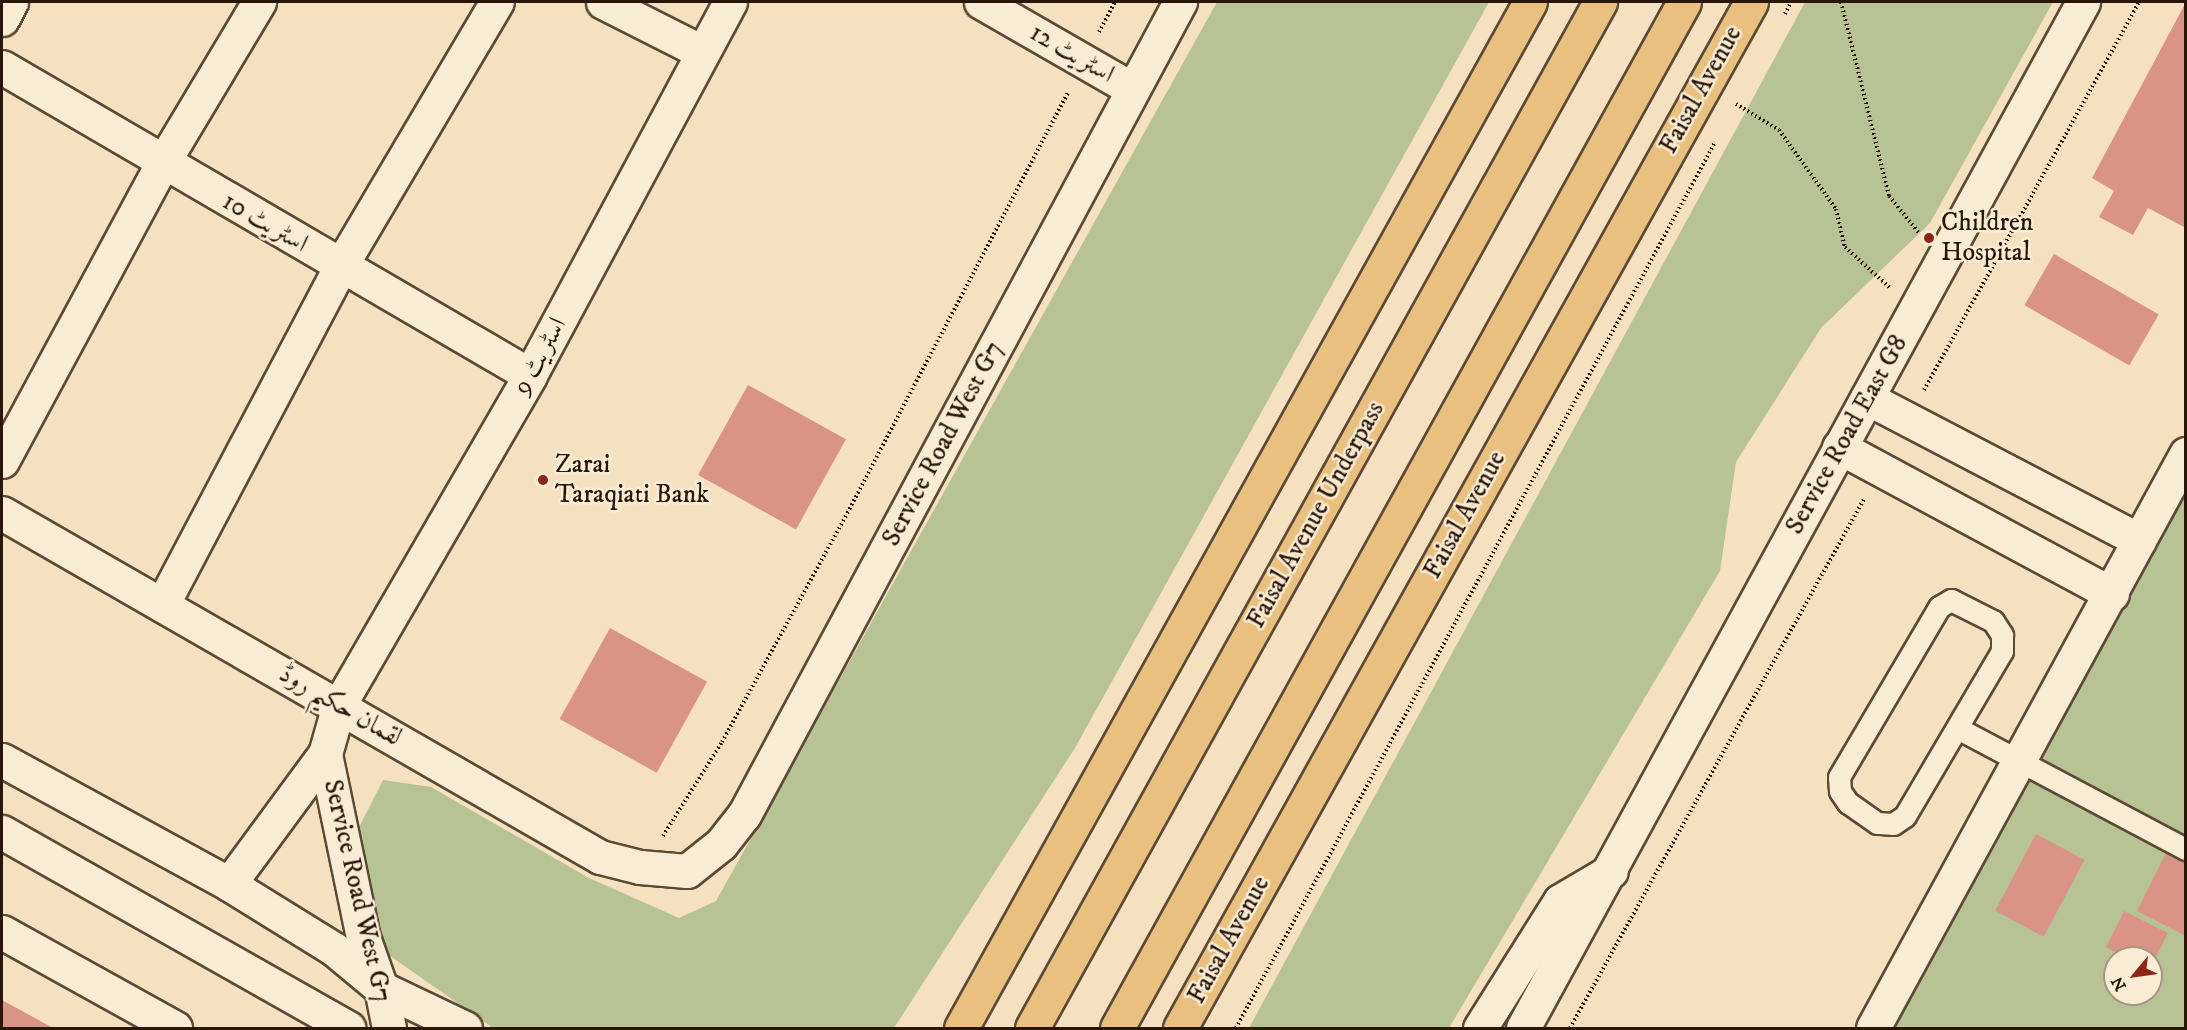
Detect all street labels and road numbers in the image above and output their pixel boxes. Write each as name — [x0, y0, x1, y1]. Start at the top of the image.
street label: اسٹریٹ 12 — [1024, 17, 1120, 91]
street label: Faisal Avenue — [1653, 21, 1749, 159]
street label: اسٹریٹ 10 — [217, 186, 313, 260]
street label: اسٹریٹ 9 — [506, 312, 574, 400]
street label: Service Road East G8 — [1779, 330, 1915, 540]
street label: Service Road West G7 — [876, 336, 1010, 552]
street label: Faisal Avenue Underpass — [1241, 396, 1391, 634]
street label: Faisal Avenue — [1417, 446, 1513, 584]
street label: لقمان حکیم روڈ — [273, 658, 407, 754]
street label: Service Road West G7 — [316, 777, 398, 1005]
street label: Faisal Avenue — [1181, 871, 1277, 1009]

